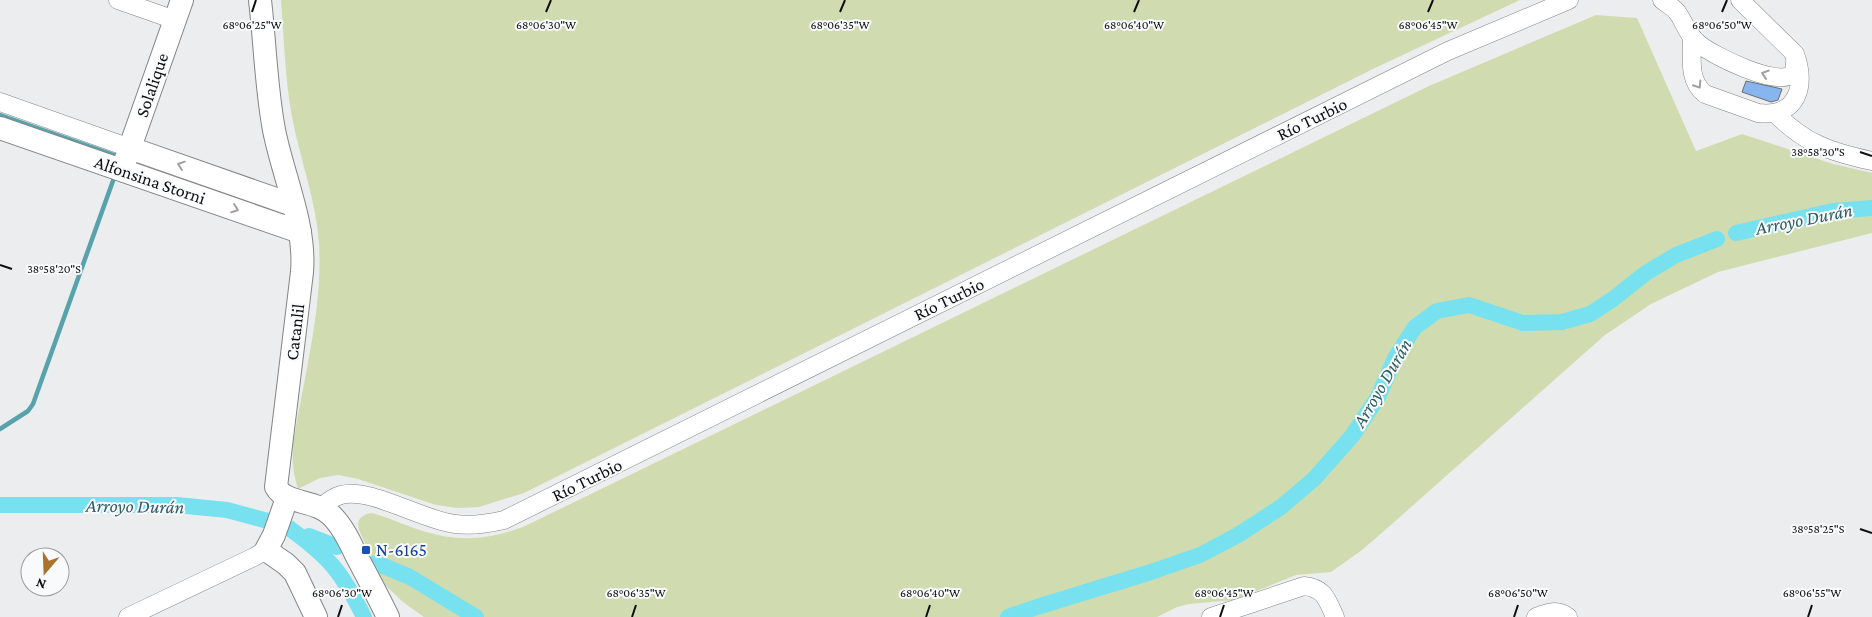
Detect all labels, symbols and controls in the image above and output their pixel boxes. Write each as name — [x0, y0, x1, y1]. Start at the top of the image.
text: 68°06'25"W — [222, 18, 282, 32]
text: 68°06'30"W — [516, 18, 576, 32]
text: 68°06'35"W — [811, 18, 869, 32]
text: 68°06'40"W — [1104, 18, 1164, 32]
text: 68°06'45"W — [1399, 18, 1457, 32]
text: 68°06'50"W — [1692, 18, 1752, 32]
street label: Solalique — [132, 50, 172, 120]
one-way arrow — [1761, 70, 1770, 80]
one-way arrow — [1692, 79, 1701, 89]
street label: Río Turbio — [1274, 93, 1350, 145]
text: 38°58'30"S — [1791, 145, 1845, 159]
street label: Alfonsina Storni — [92, 152, 208, 208]
one-way arrow — [177, 161, 186, 171]
water label: Arroyo Durán — [1753, 199, 1854, 239]
one-way arrow — [230, 203, 238, 213]
text: 38°58'20"S — [27, 262, 81, 276]
street label: Río Turbio — [911, 273, 987, 325]
street label: Catanlil — [282, 302, 308, 361]
water label: Arroyo Durán — [1348, 335, 1416, 432]
street label: Río Turbio — [549, 454, 625, 506]
water label: Arroyo Durán — [85, 495, 184, 517]
text: 38°58'25"S — [1792, 522, 1845, 536]
place label: N-6165 — [376, 540, 427, 560]
marker: N-6165 — [360, 544, 372, 556]
north arrow — [20, 547, 70, 597]
text: N — [33, 575, 48, 593]
text: 68°06'30"W — [312, 586, 372, 600]
text: 68°06'35"W — [607, 586, 665, 600]
text: 68°06'40"W — [900, 586, 960, 600]
text: 68°06'45"W — [1195, 586, 1253, 600]
text: 68°06'50"W — [1488, 586, 1548, 600]
text: 68°06'55"W — [1783, 586, 1841, 600]

